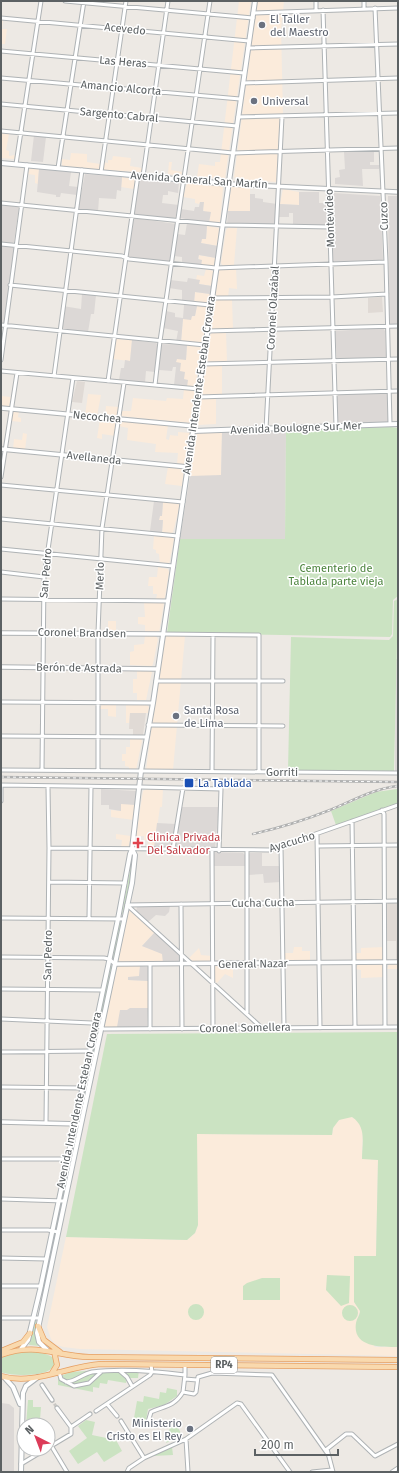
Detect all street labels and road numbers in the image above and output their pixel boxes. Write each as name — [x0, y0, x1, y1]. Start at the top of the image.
street label: Acevedo — [104, 20, 146, 38]
street label: Las Heras — [99, 53, 147, 71]
street label: Amancio Alcorta — [80, 78, 162, 98]
street label: Sargento Cabral — [79, 105, 159, 125]
street label: Avenida General San Martín — [130, 169, 268, 191]
street label: Montevideo — [322, 188, 338, 248]
street label: Cuzco — [377, 201, 391, 231]
street label: Coronel Olazábal — [264, 266, 282, 350]
street label: Avenida Intendente Esteban Crovara — [180, 295, 218, 475]
street label: Necochea — [72, 408, 122, 426]
street label: Avenida Boulogne Sur Mer — [230, 419, 363, 437]
street label: Avellaneda — [66, 449, 122, 467]
street label: San Pedro — [37, 547, 55, 599]
street label: Merlo — [93, 562, 107, 590]
street label: Coronel Brandsen — [38, 626, 126, 640]
street label: Berón de Astrada — [36, 661, 122, 675]
street label: Gorriti — [266, 766, 298, 779]
street label: Ayacucho — [268, 829, 316, 855]
street label: Cucha Cucha — [231, 896, 295, 910]
street label: San Pedro — [41, 930, 55, 980]
street label: General Nazar — [218, 957, 289, 971]
street label: Avenida Intendente Esteban Crovara — [54, 1010, 104, 1190]
street label: Coronel Somellera — [199, 1021, 291, 1035]
road number: RP4 — [211, 1357, 237, 1373]

